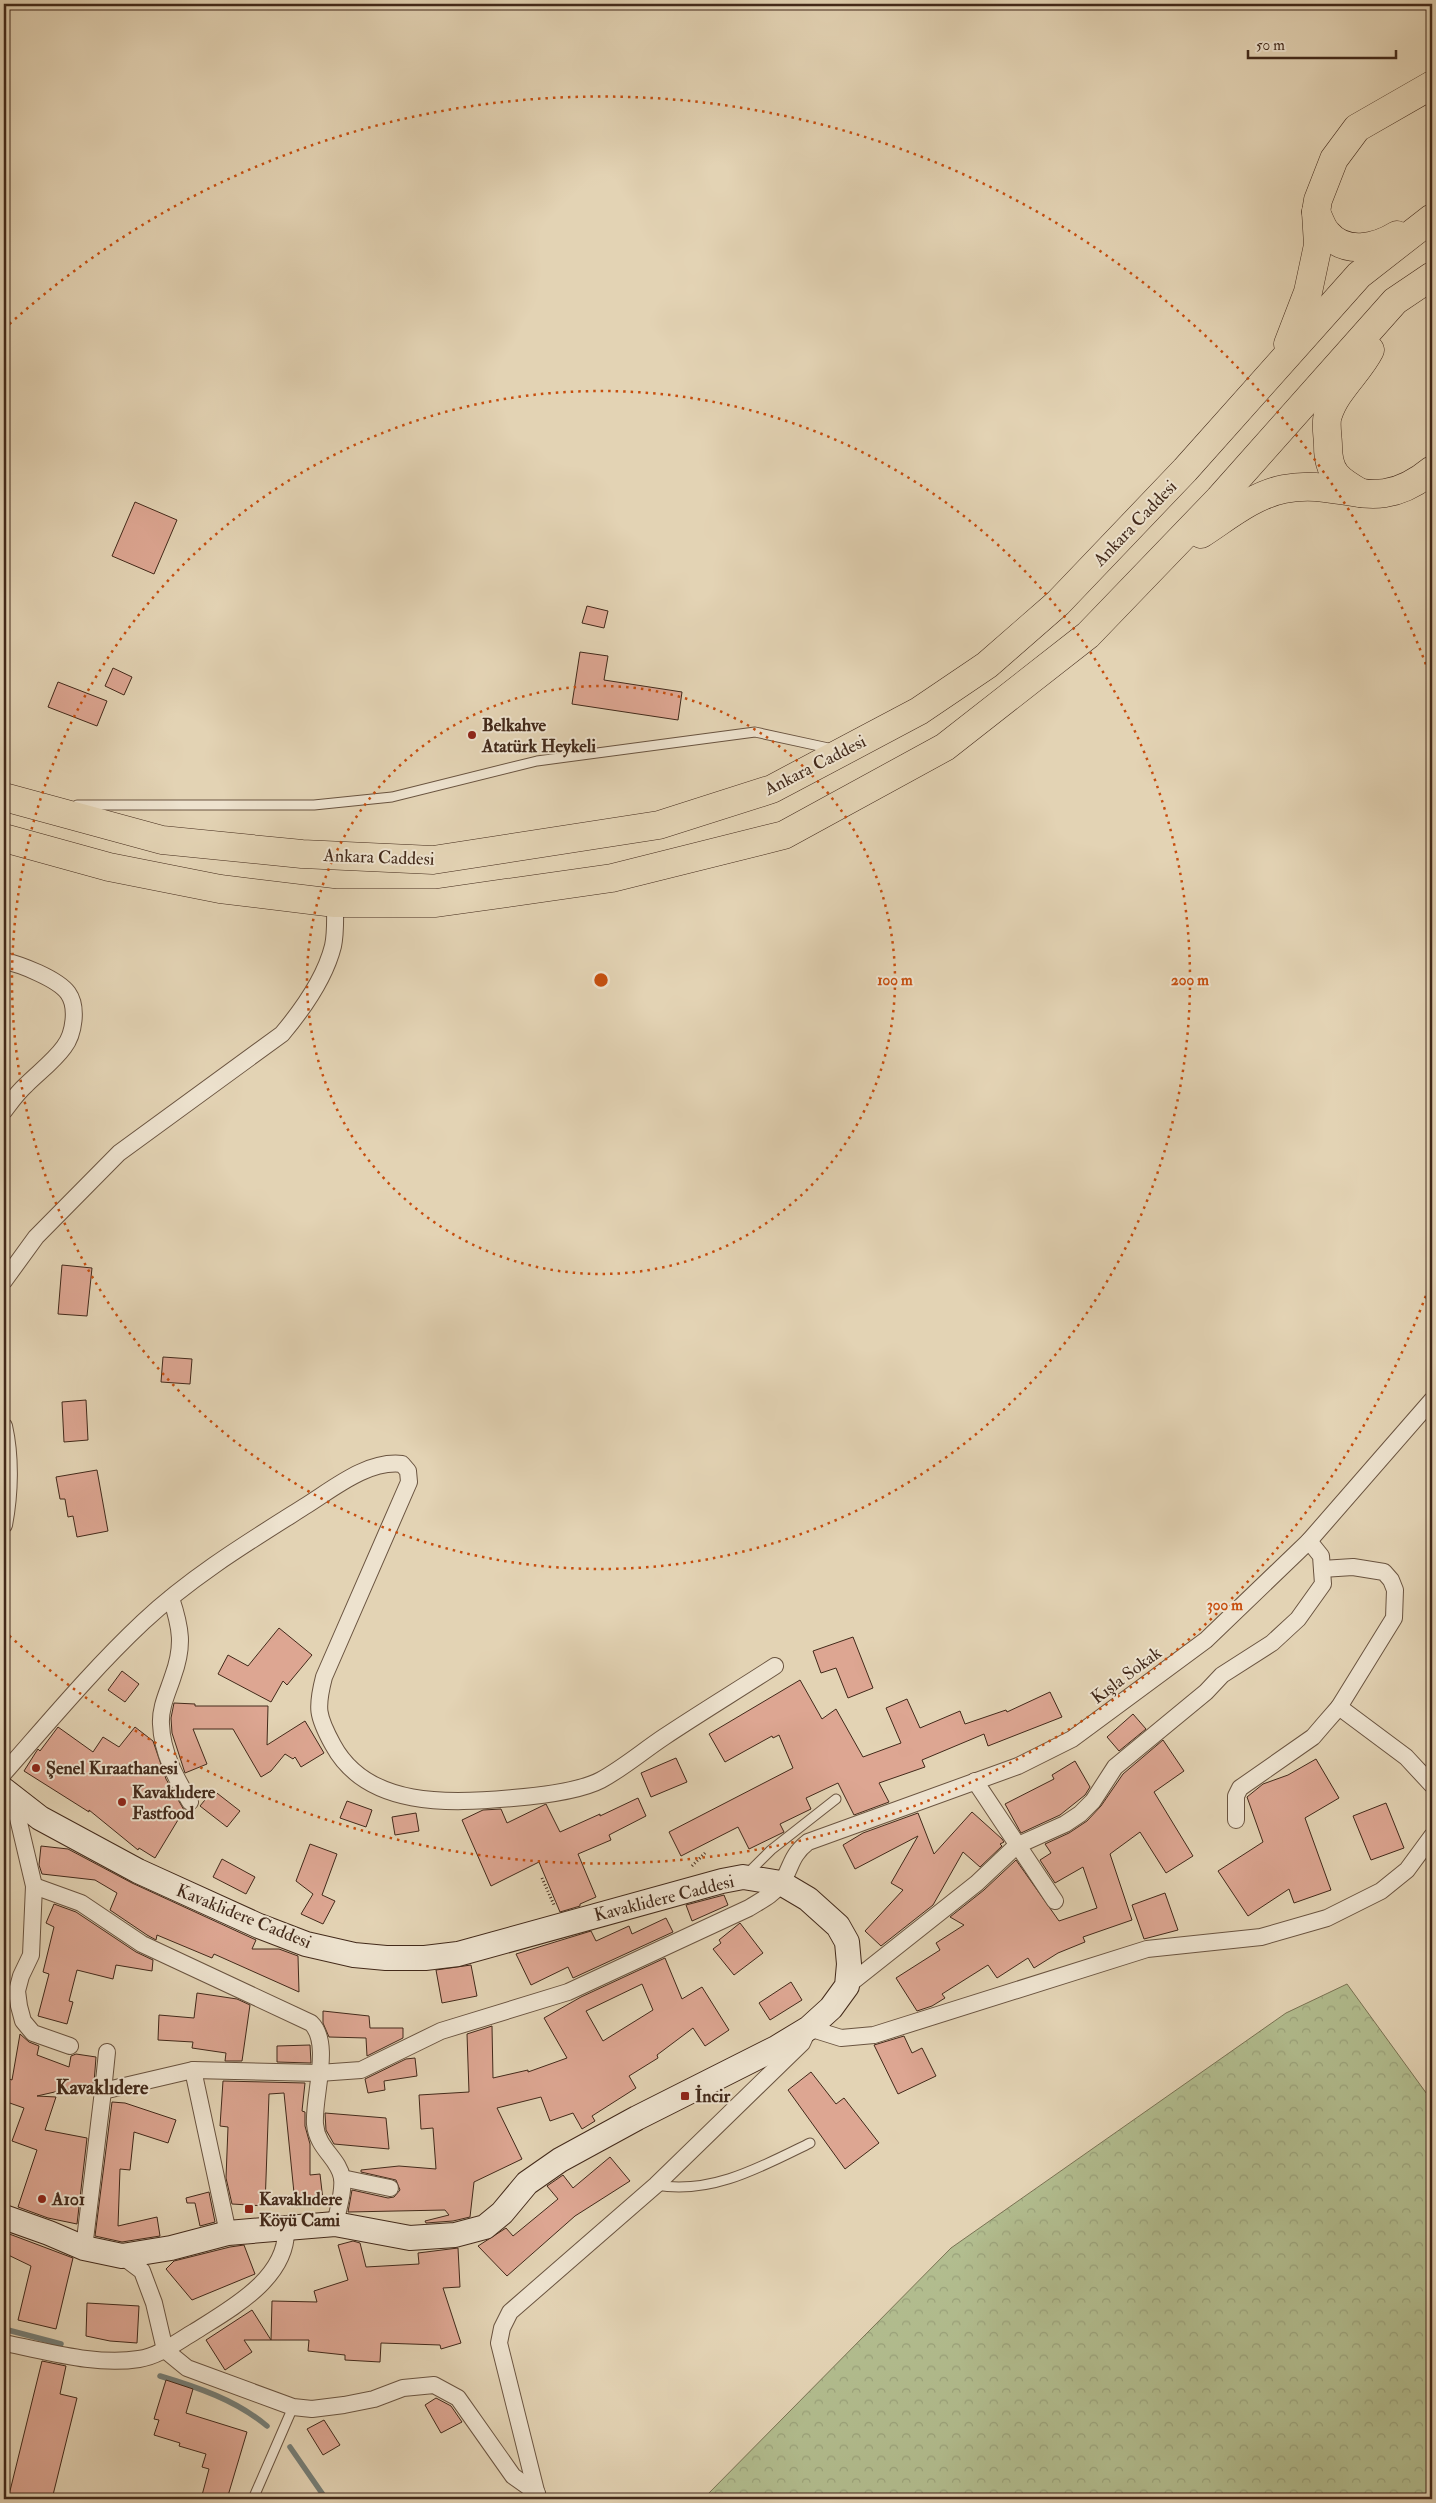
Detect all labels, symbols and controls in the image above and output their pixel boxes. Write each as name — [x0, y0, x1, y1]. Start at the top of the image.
scale bar — [1248, 28, 1396, 60]
text: 50 m — [1256, 36, 1285, 55]
street label: Ankara Caddesi — [1088, 475, 1182, 572]
place label: Belkahve Atatürk Heykeli — [481, 714, 596, 758]
marker: Belkahve Atatürk Heykeli — [466, 729, 478, 741]
street label: Ankara Caddesi — [760, 730, 870, 801]
street label: Ankara Caddesi — [322, 844, 435, 871]
centre of rings — [592, 971, 610, 989]
text: 100 m — [877, 971, 913, 990]
text: 200 m — [1171, 971, 1209, 990]
text: 300 m — [1207, 1596, 1243, 1615]
street label: Kışla Sokak — [1086, 1641, 1166, 1709]
place label: Şenel Kıraathanesi — [46, 1757, 178, 1780]
marker: Şenel Kıraathanesi — [30, 1762, 42, 1774]
place label: Kavaklıdere Fastfood — [132, 1781, 216, 1825]
marker: Kavaklıdere Fastfood — [116, 1796, 128, 1808]
street label: Kavaklidere Caddesi — [592, 1870, 737, 1927]
street label: Kavaklidere Caddesi — [173, 1879, 315, 1954]
district label: Kavaklıdere — [56, 2075, 149, 2100]
place label: İncir — [695, 2084, 731, 2108]
marker: İncir — [679, 2090, 691, 2102]
place label: A101 — [51, 2188, 85, 2211]
place label: Kavaklıdere Köyü Cami — [259, 2188, 343, 2232]
marker: A101 — [36, 2193, 48, 2205]
marker: Kavaklıdere Köyü Cami — [243, 2203, 255, 2215]

